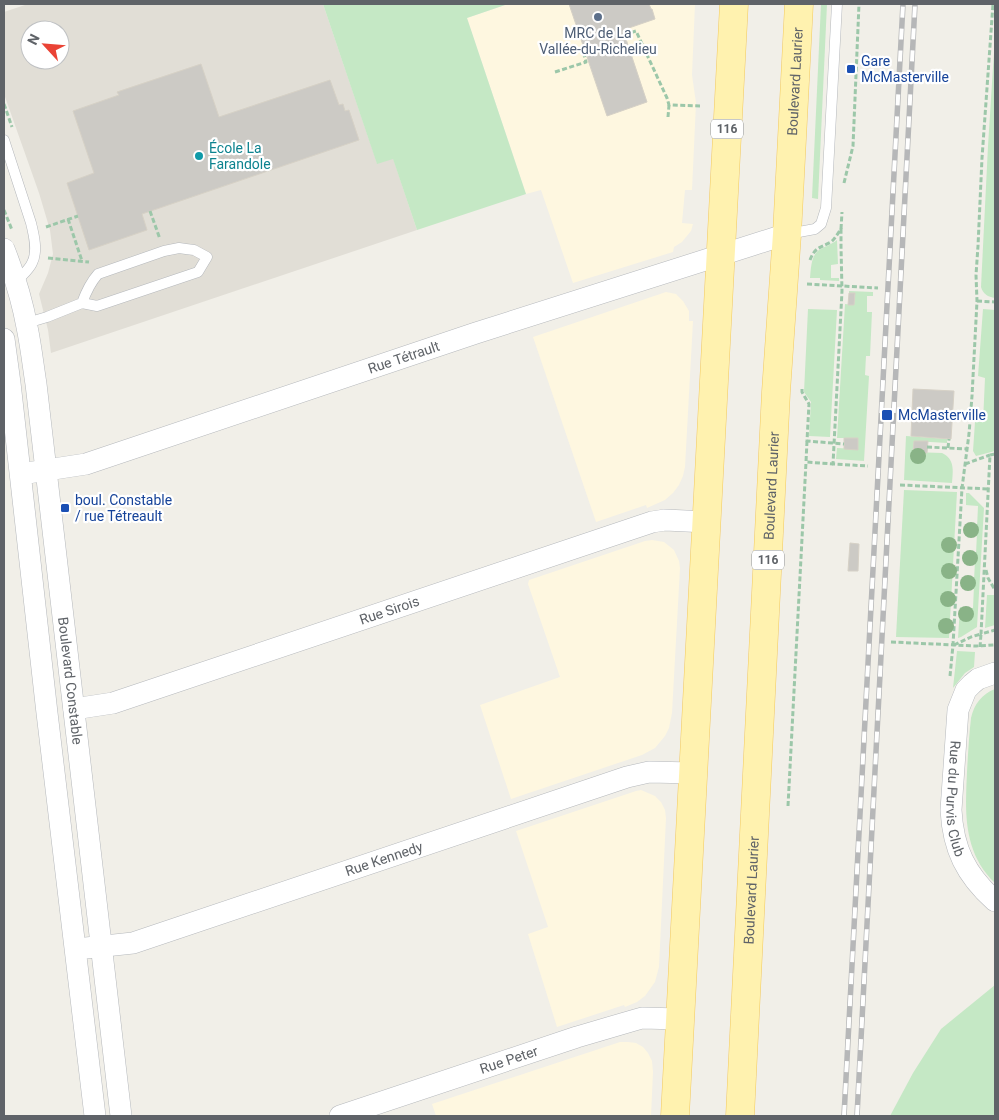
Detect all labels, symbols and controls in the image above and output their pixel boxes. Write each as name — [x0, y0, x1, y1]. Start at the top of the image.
marker: MRC de La Vallée-du-Richelieu — [592, 11, 604, 23]
north arrow — [20, 20, 70, 70]
place label: MRC de La Vallée-du-Richelieu — [539, 25, 657, 57]
street label: Boulevard Laurier — [784, 27, 806, 136]
text: N — [24, 31, 43, 47]
place label: Gare McMasterville — [861, 53, 949, 85]
marker: Gare McMasterville — [845, 63, 857, 75]
road number: 116 — [711, 120, 743, 138]
place label: École La Farandole — [209, 139, 271, 172]
marker: École La Farandole — [193, 150, 205, 162]
street label: Rue Tétrault — [366, 338, 442, 377]
place label: McMasterville — [898, 407, 986, 423]
marker: McMasterville — [880, 408, 894, 422]
street label: Boulevard Laurier — [761, 431, 782, 540]
place label: boul. Constable / rue Tétreault — [75, 492, 172, 524]
marker: boul. Constable / rue Tétreault — [59, 502, 71, 514]
road number: 116 — [752, 550, 784, 570]
street label: Rue Sirois — [357, 593, 421, 628]
street label: Boulevard Constable — [55, 616, 86, 746]
street label: Rue du Purvis Club — [943, 740, 968, 859]
street label: Boulevard Laurier — [741, 835, 762, 945]
street label: Rue Kennedy — [343, 838, 425, 879]
street label: Rue Peter — [478, 1043, 540, 1077]

